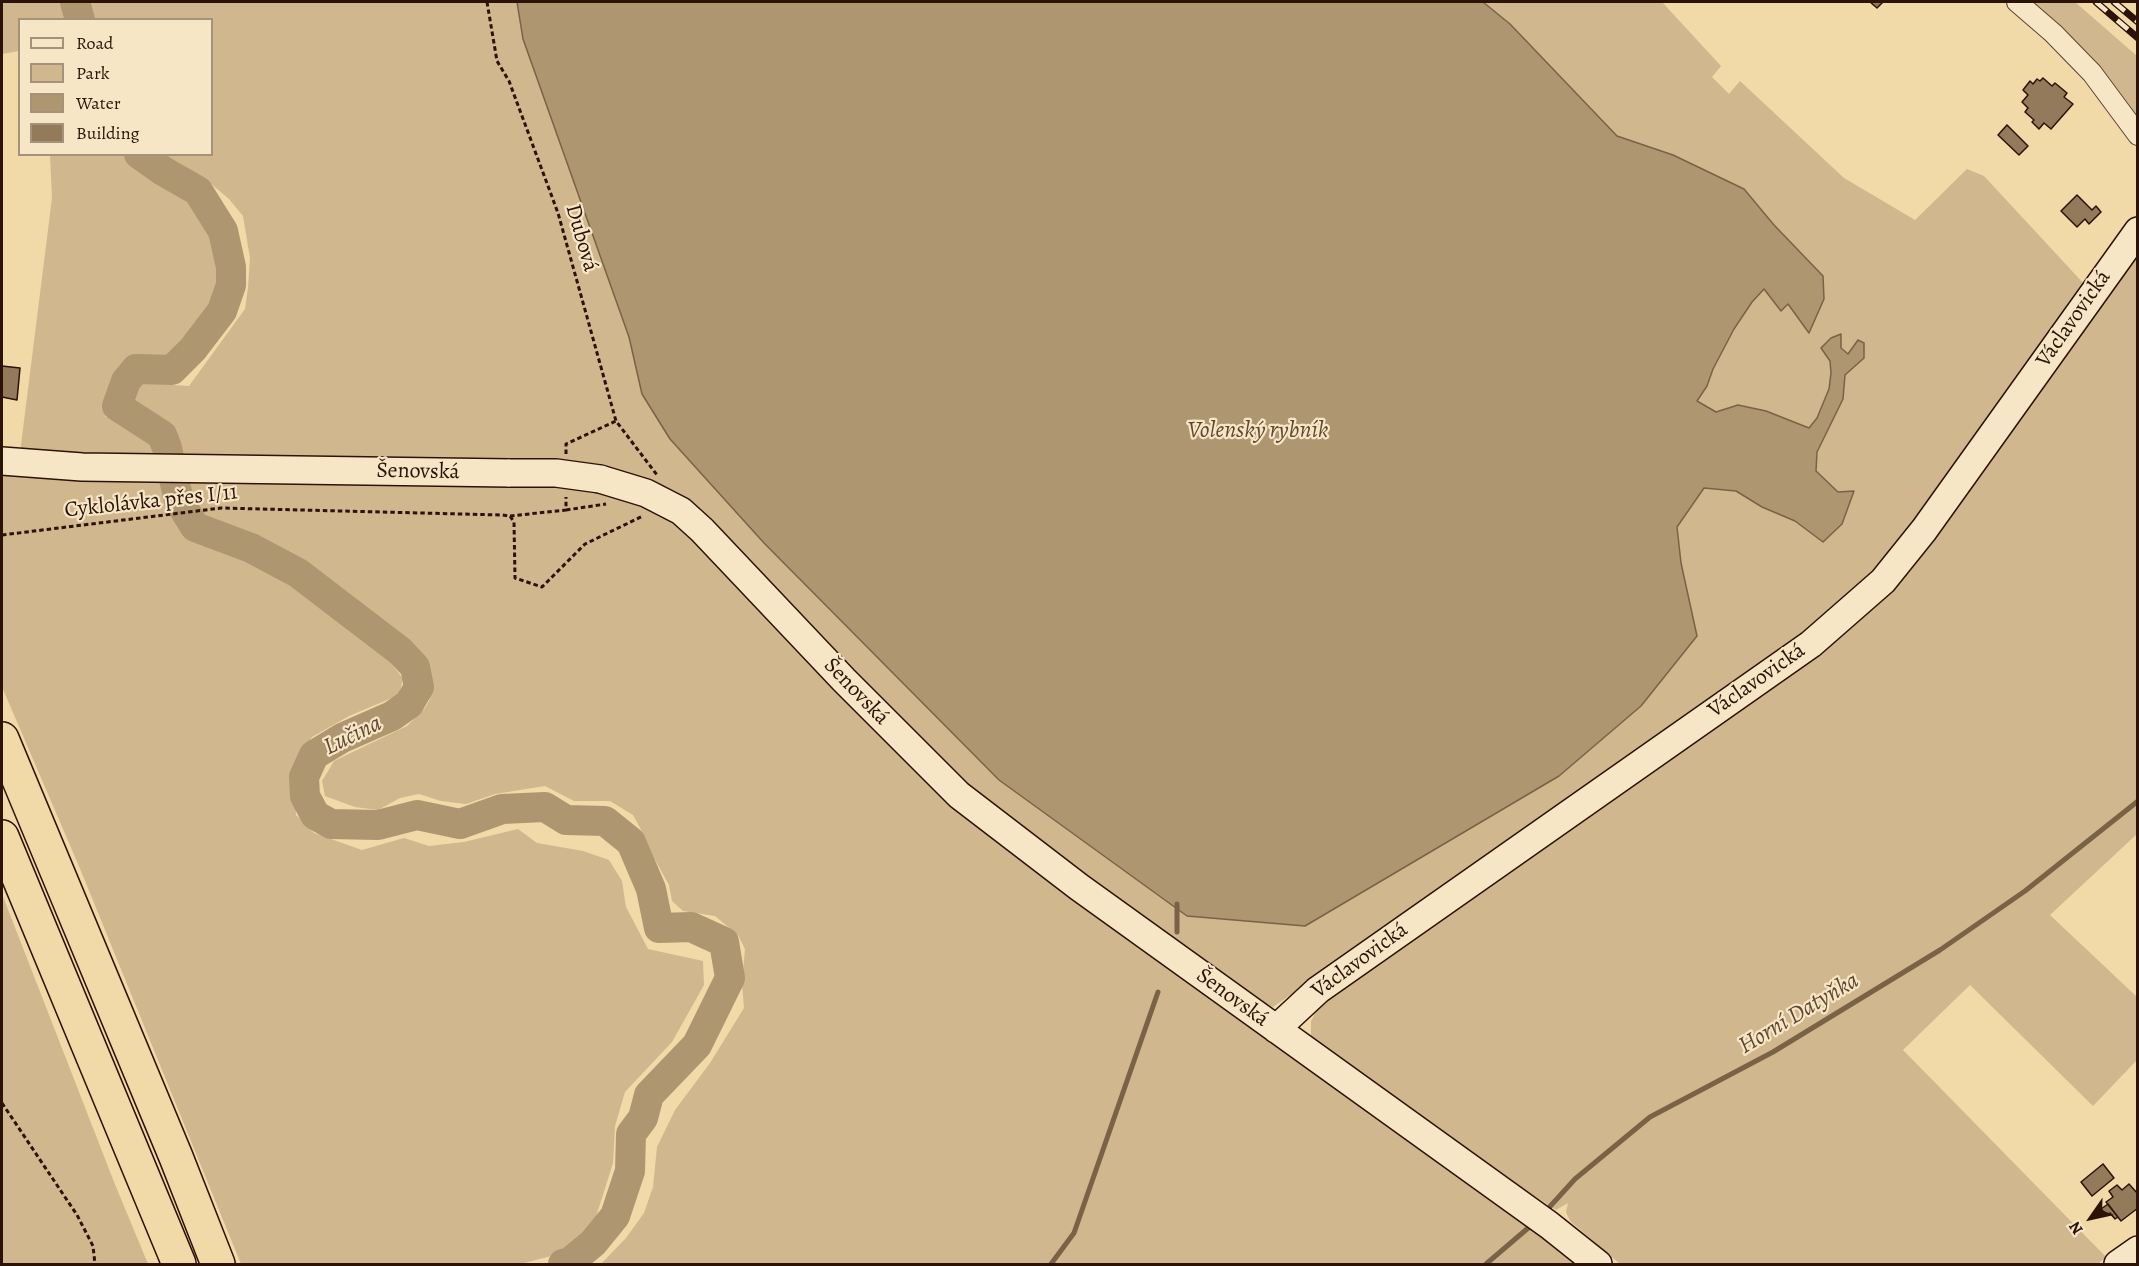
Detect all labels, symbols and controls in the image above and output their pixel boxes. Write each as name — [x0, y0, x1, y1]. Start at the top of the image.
legend — [18, 18, 213, 156]
text: Road — [76, 31, 113, 55]
text: Park — [76, 61, 110, 85]
text: Water — [76, 91, 121, 115]
text: Building — [76, 121, 140, 145]
street label: Dubová — [559, 201, 603, 275]
street label: Václavovická — [2031, 265, 2117, 373]
water label: Volenský rybník — [1188, 417, 1328, 445]
street label: Šenovská — [376, 458, 460, 486]
street label: Cyklolávka přes I/11 — [63, 480, 239, 524]
street label: Václavovická — [1703, 638, 1811, 724]
street label: Šenovská — [818, 653, 894, 731]
water label: Lučina — [319, 710, 387, 762]
street label: Václavovická — [1307, 917, 1413, 1005]
street label: Šenovská — [1191, 963, 1273, 1033]
water label: Horní Datyňka — [1734, 967, 1864, 1061]
north arrow — [2061, 1188, 2121, 1248]
text: N — [2064, 1217, 2088, 1239]

